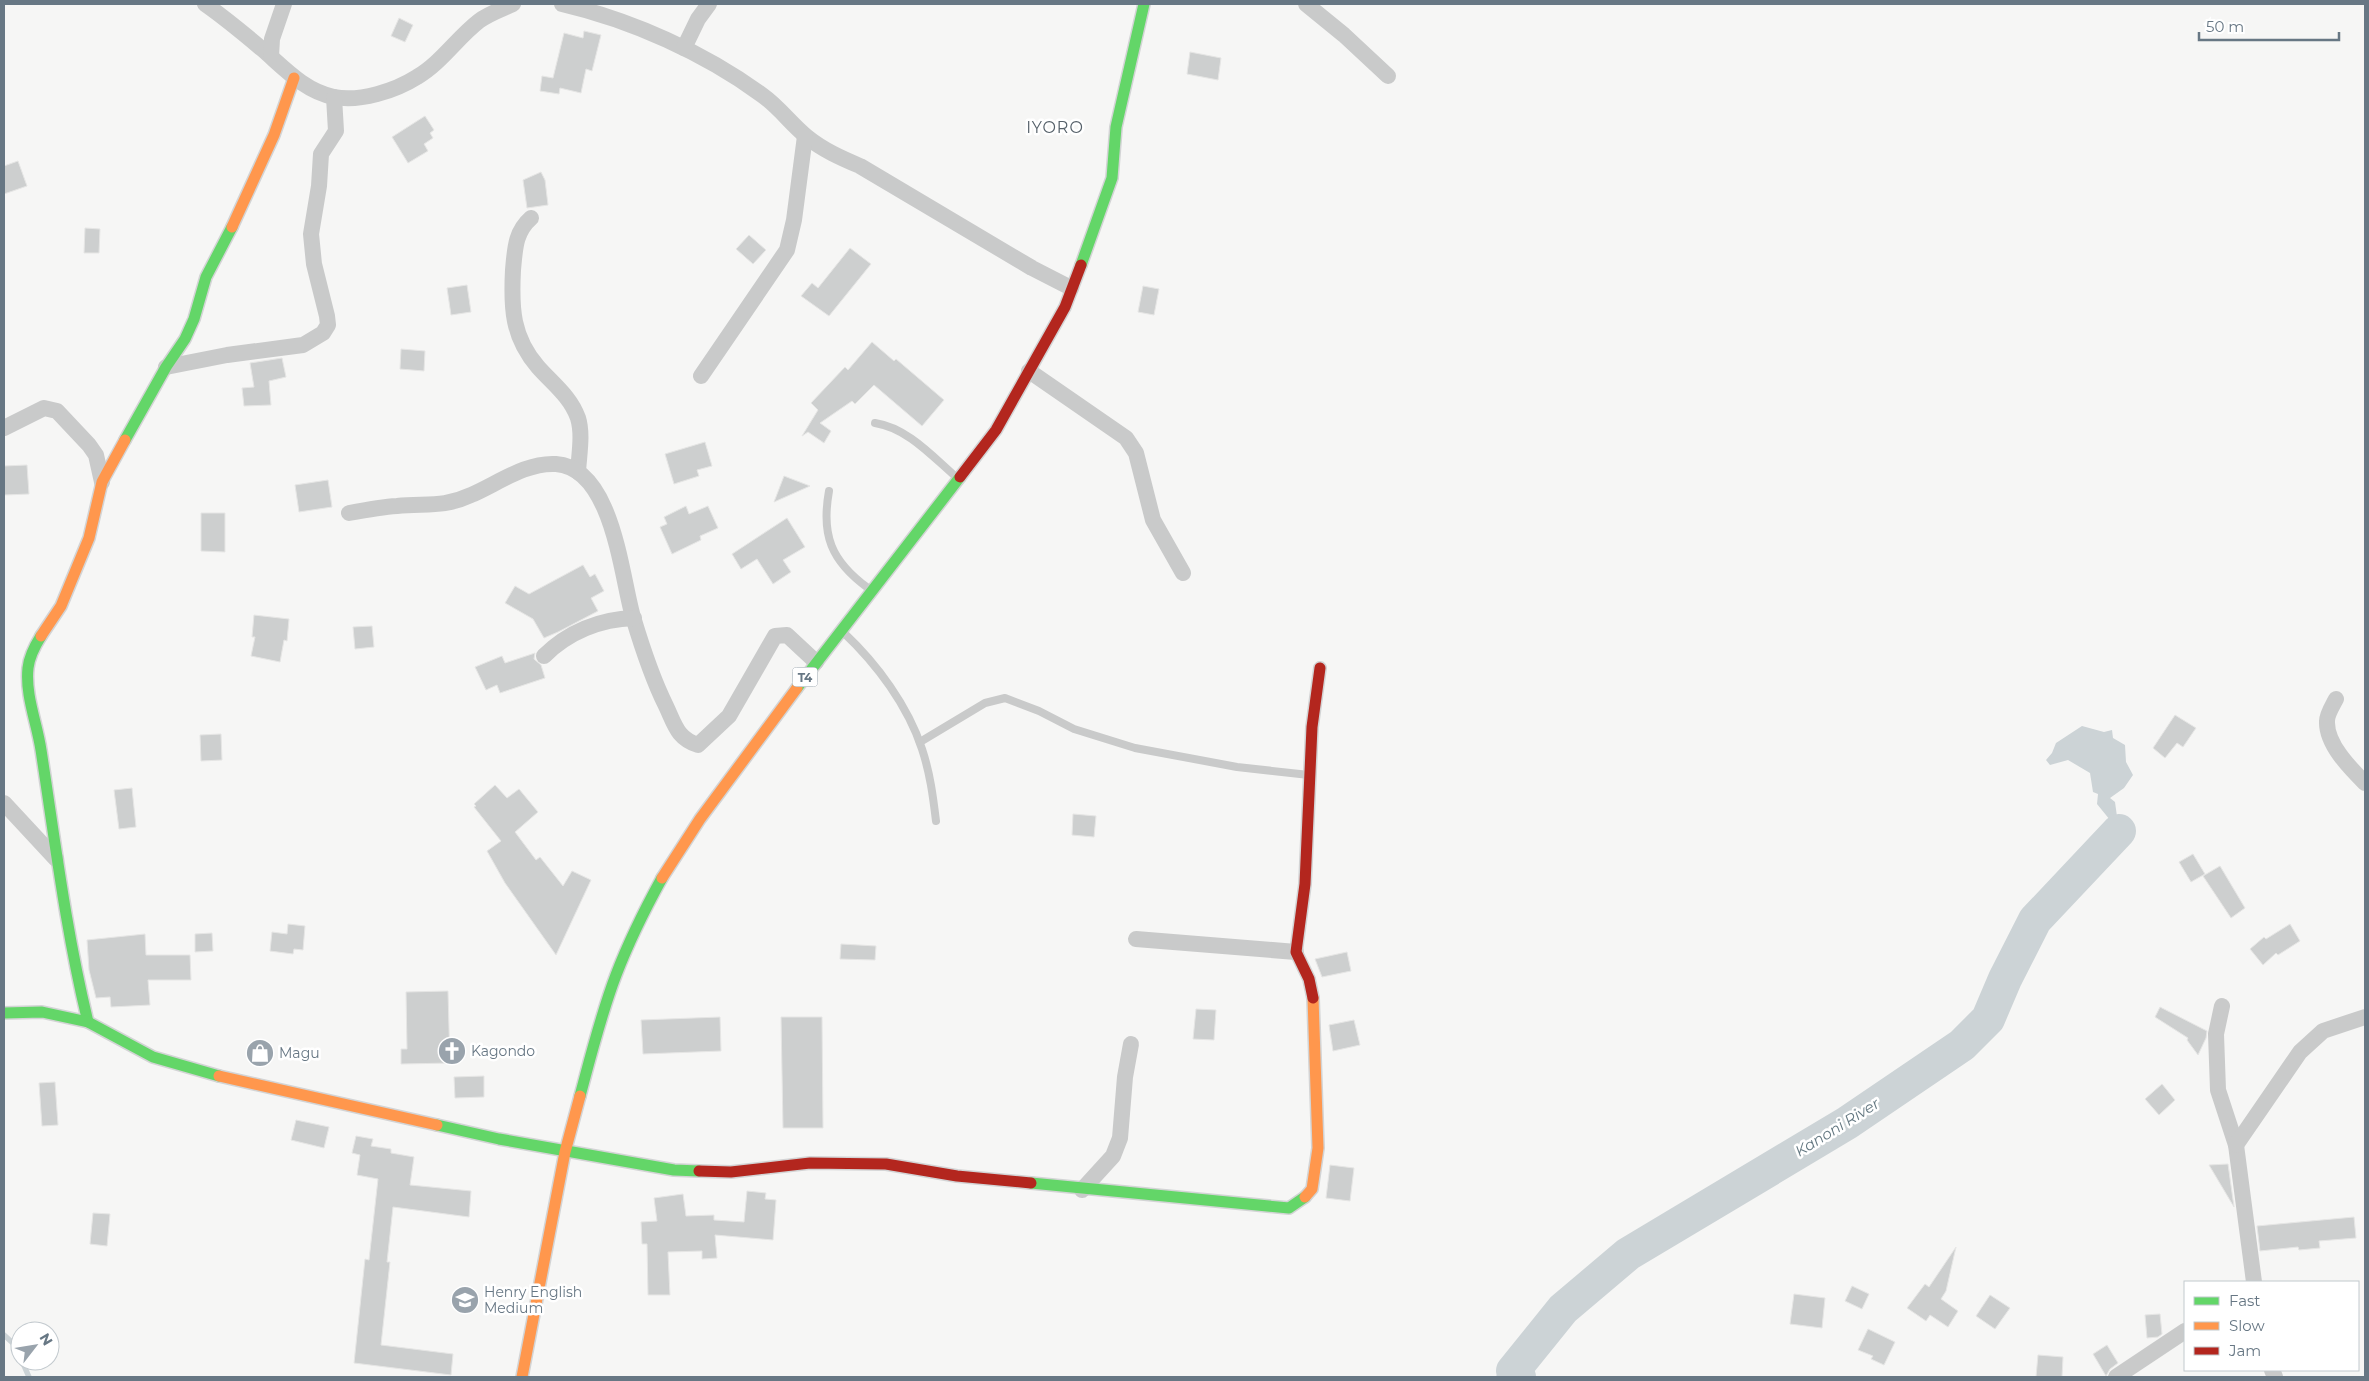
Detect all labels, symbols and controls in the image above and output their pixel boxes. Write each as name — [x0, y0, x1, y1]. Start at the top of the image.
scale bar — [2199, 10, 2339, 42]
text: 50 m — [2206, 17, 2244, 36]
district label: IYORO — [1026, 118, 1084, 137]
road number: T4 — [792, 668, 818, 686]
church icon: Kagondo — [437, 1036, 467, 1066]
shop icon: Magu — [245, 1038, 275, 1068]
place label: Kagondo — [471, 1042, 535, 1060]
place label: Magu — [279, 1044, 320, 1062]
water label: Kanoni River — [1791, 1093, 1884, 1160]
legend — [2184, 1281, 2359, 1371]
place label: Henry English Medium — [484, 1283, 582, 1317]
school or university icon: Henry English Medium — [450, 1285, 480, 1315]
text: Fast — [2229, 1291, 2260, 1310]
text: Slow — [2229, 1316, 2265, 1335]
north arrow — [10, 1321, 60, 1371]
text: N — [36, 1330, 57, 1349]
text: Jam — [2228, 1341, 2261, 1360]

